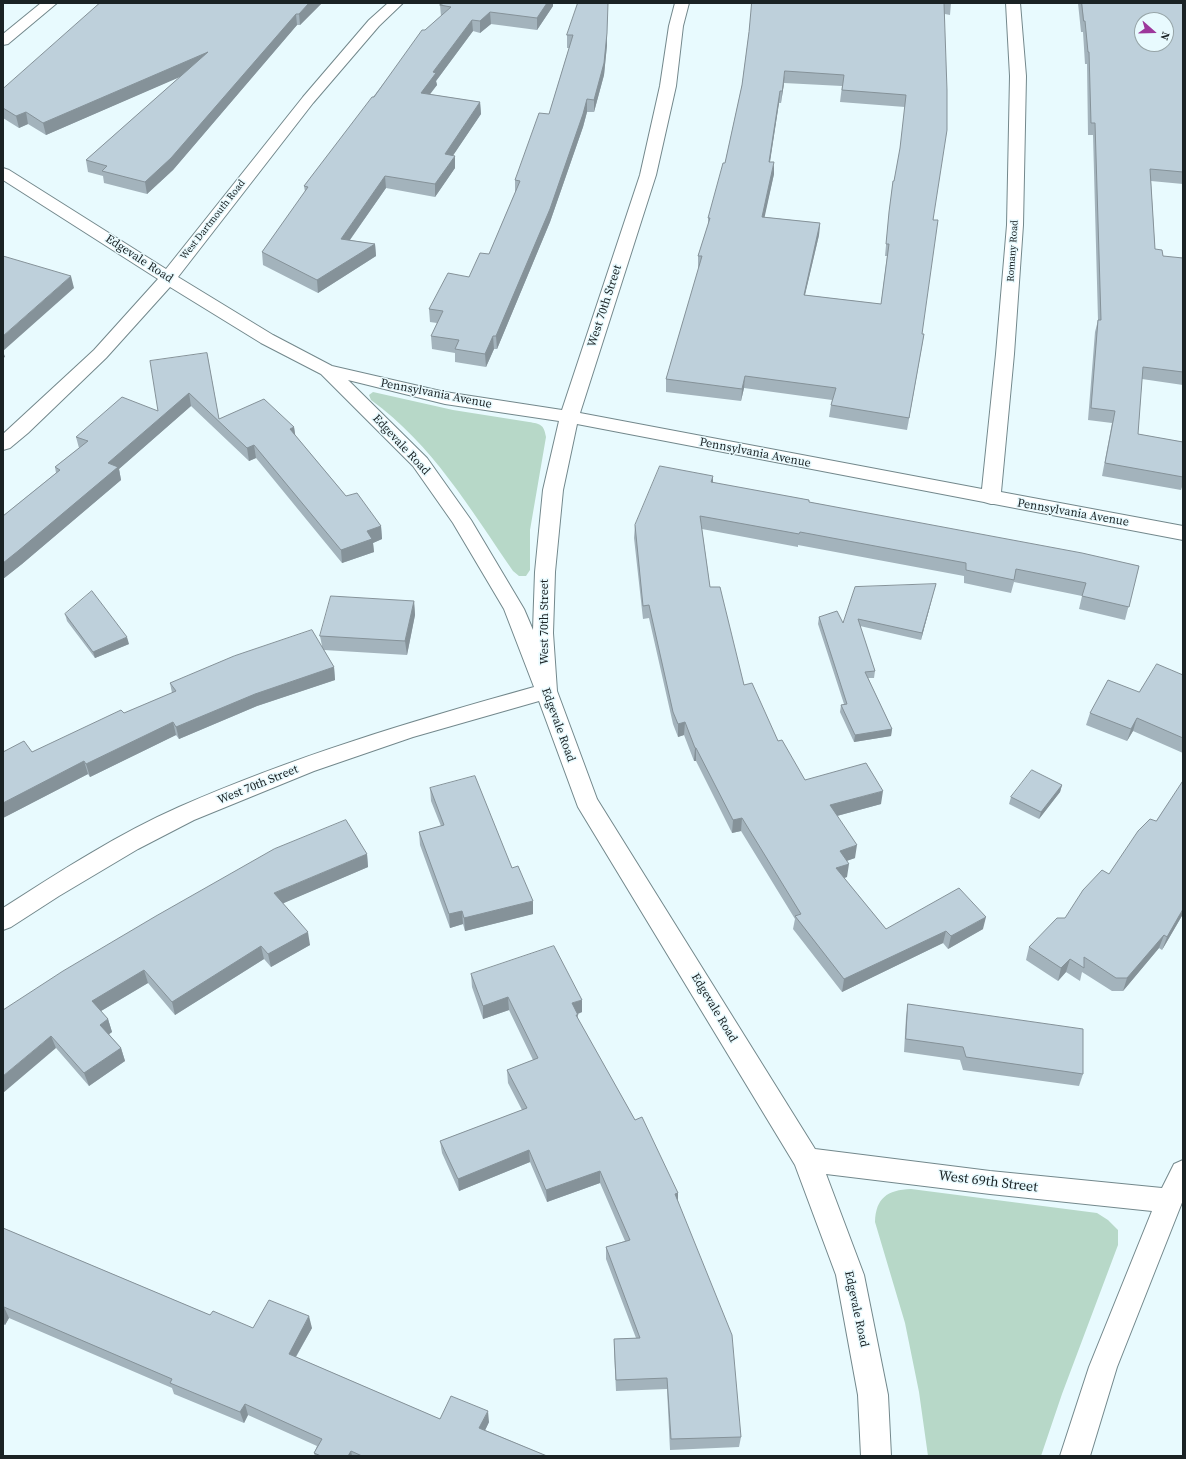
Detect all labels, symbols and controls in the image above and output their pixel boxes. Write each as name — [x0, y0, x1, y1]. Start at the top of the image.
north arrow — [1134, 12, 1174, 52]
text: N — [1156, 30, 1173, 42]
street label: West Dartmouth Road — [178, 178, 248, 262]
street label: Romany Road — [1005, 220, 1021, 282]
street label: Edgevale Road — [103, 232, 175, 286]
street label: West 70th Street — [585, 263, 625, 349]
street label: Pennsylvania Avenue — [379, 376, 493, 412]
street label: Edgevale Road — [369, 412, 433, 478]
street label: Pennsylvania Avenue — [698, 435, 812, 471]
street label: Pennsylvania Avenue — [1016, 496, 1130, 530]
street label: West 70th Street — [538, 579, 552, 665]
street label: Edgevale Road — [538, 686, 578, 764]
street label: West 70th Street — [216, 762, 300, 808]
street label: Edgevale Road — [688, 971, 740, 1045]
street label: West 69th Street — [937, 1168, 1039, 1196]
street label: Edgevale Road — [841, 1270, 871, 1348]

